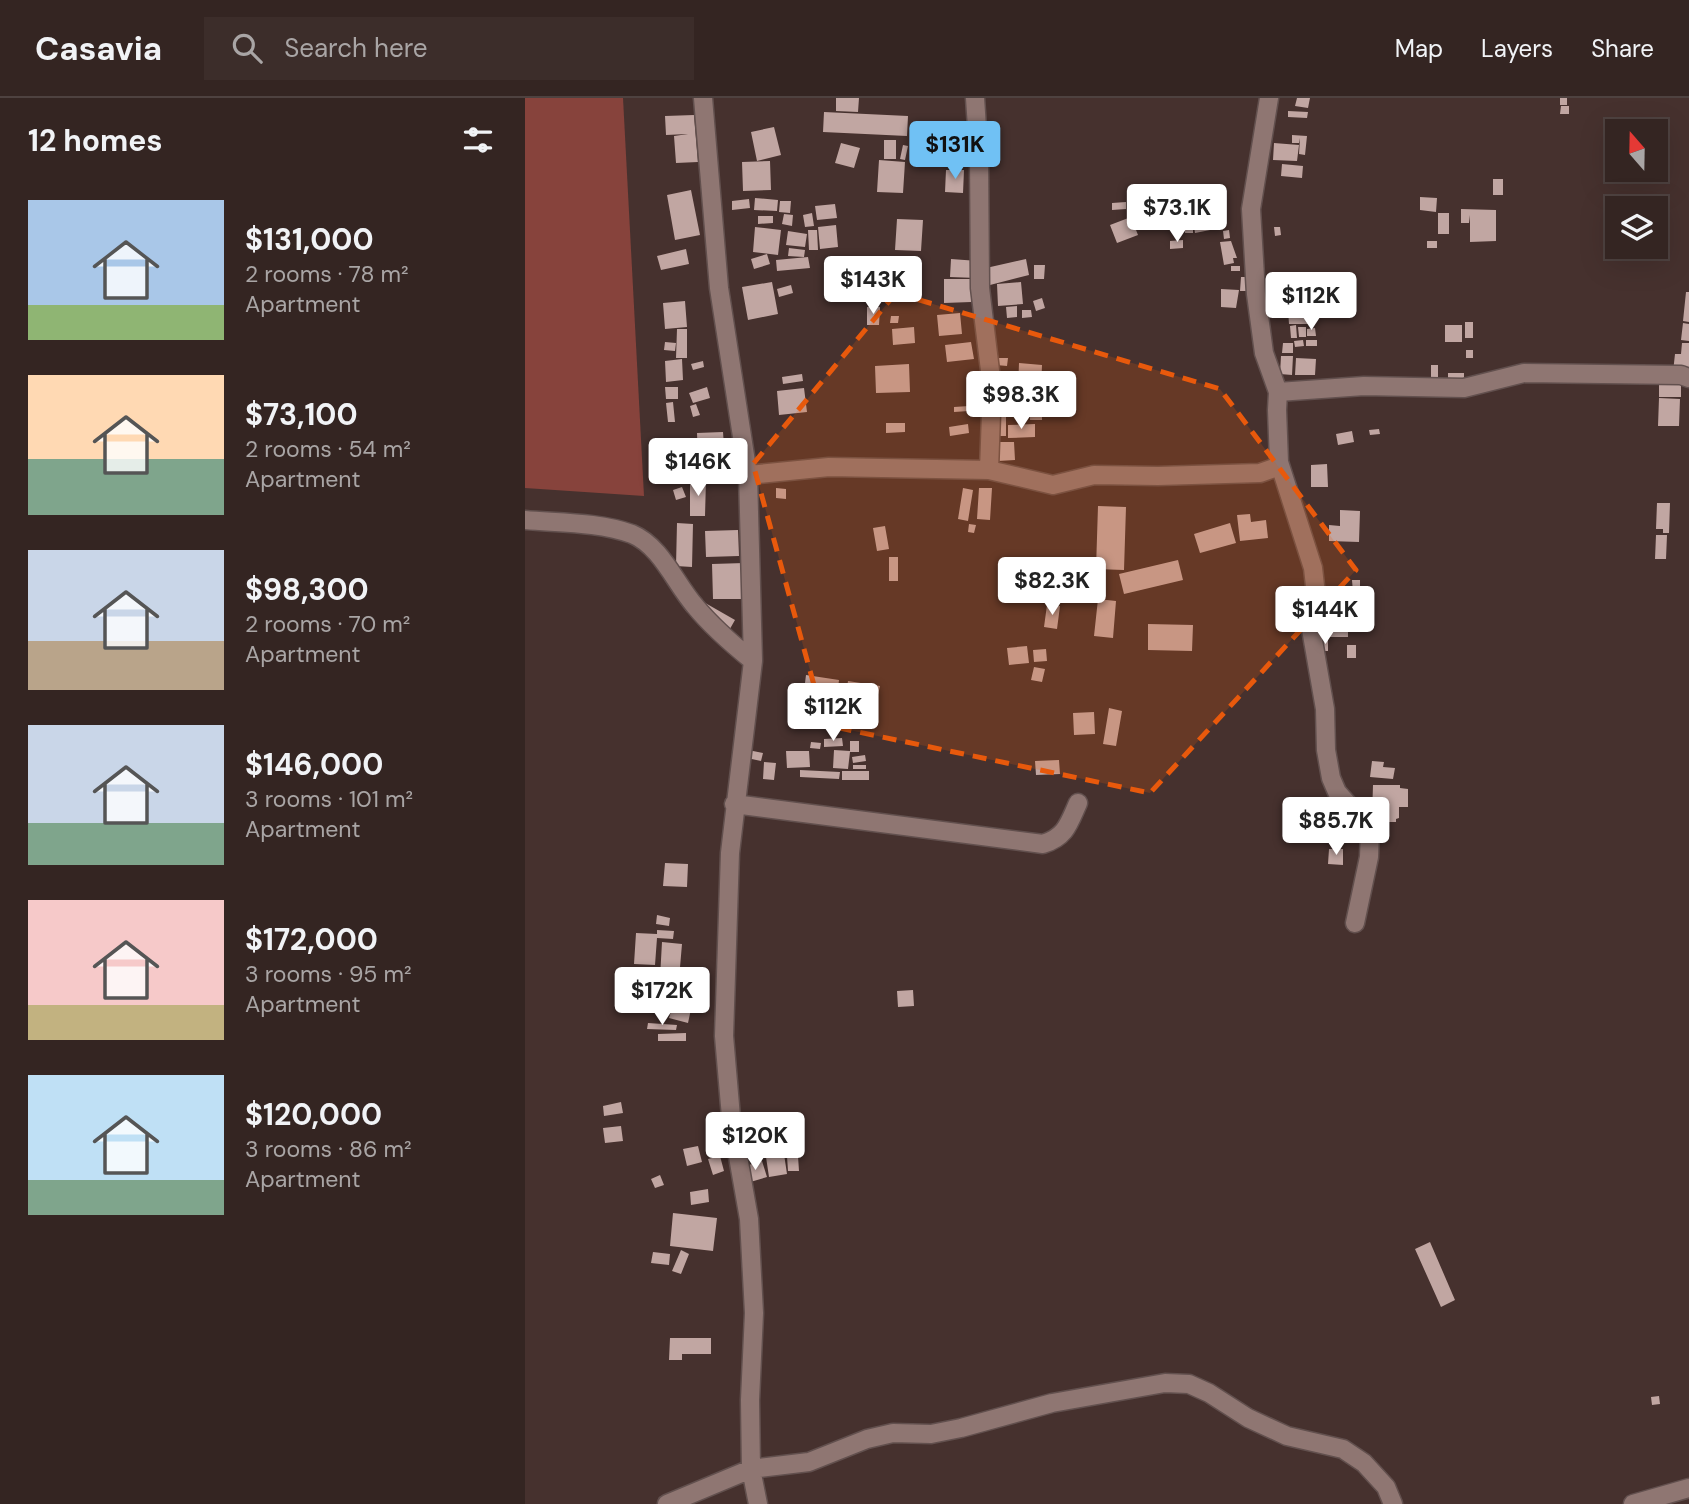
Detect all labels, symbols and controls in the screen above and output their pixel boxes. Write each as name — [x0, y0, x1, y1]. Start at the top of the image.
search box — [204, 17, 694, 80]
text: Casavia — [35, 27, 162, 70]
icon: search — [228, 29, 266, 67]
text: Search here — [284, 31, 428, 65]
text: Map — [1395, 33, 1443, 64]
text: Layers — [1481, 33, 1553, 64]
text: Share — [1591, 33, 1654, 64]
north arrow — [1605, 119, 1668, 182]
map controls — [1605, 119, 1668, 259]
text: 12 homes — [28, 121, 162, 160]
icon: filters — [459, 121, 497, 159]
pin: $131K — [906, 122, 1004, 181]
text: $131K — [925, 129, 985, 159]
pin: $73.1K — [1120, 184, 1234, 244]
text: $73.1K — [1143, 192, 1211, 222]
button: layers — [1605, 196, 1668, 259]
text: $131,000 — [245, 220, 374, 259]
icon: home — [84, 228, 168, 312]
pin: $143K — [824, 256, 922, 316]
text: 2 rooms · 78 m² — [245, 259, 409, 289]
text: $143K — [840, 264, 906, 294]
pin: $112K — [1262, 272, 1360, 332]
text: $112K — [1282, 280, 1340, 310]
text: Apartment — [245, 289, 360, 319]
pin: $98.3K — [964, 372, 1078, 431]
text: $98.3K — [982, 379, 1060, 409]
text: $73,100 — [245, 395, 358, 434]
icon: home — [84, 403, 168, 487]
text: 2 rooms · 54 m² — [245, 434, 411, 464]
pin: $146K — [649, 438, 747, 498]
text: $146K — [665, 446, 731, 476]
text: Apartment — [245, 464, 360, 494]
pin: $82.3K — [995, 558, 1109, 617]
text: $82.3K — [1014, 565, 1090, 595]
text: $98,300 — [245, 570, 369, 609]
icon: home — [84, 578, 168, 662]
pin: $144K — [1276, 587, 1374, 646]
text: $144K — [1291, 594, 1359, 624]
text: 2 rooms · 70 m² — [245, 609, 410, 639]
text: Apartment — [245, 639, 360, 669]
pin: $112K — [784, 684, 882, 743]
text: $112K — [804, 691, 862, 721]
text: $146,000 — [245, 745, 383, 784]
icon: home — [84, 753, 168, 837]
text: 3 rooms · 101 m² — [245, 784, 413, 814]
pin: $85.7K — [1279, 798, 1393, 857]
text: $85.7K — [1298, 805, 1374, 835]
text: Apartment — [245, 814, 360, 844]
text: $172,000 — [245, 920, 378, 959]
icon: home — [84, 928, 168, 1012]
text: 3 rooms · 95 m² — [245, 959, 412, 989]
pin: $172K — [613, 968, 711, 1027]
text: $172K — [631, 975, 693, 1005]
text: Apartment — [245, 989, 360, 1019]
text: $120,000 — [245, 1095, 382, 1134]
icon: home — [84, 1103, 168, 1187]
pin: $120K — [706, 1112, 804, 1172]
text: $120K — [722, 1120, 788, 1150]
text: 3 rooms · 86 m² — [245, 1134, 412, 1164]
text: Apartment — [245, 1164, 360, 1194]

